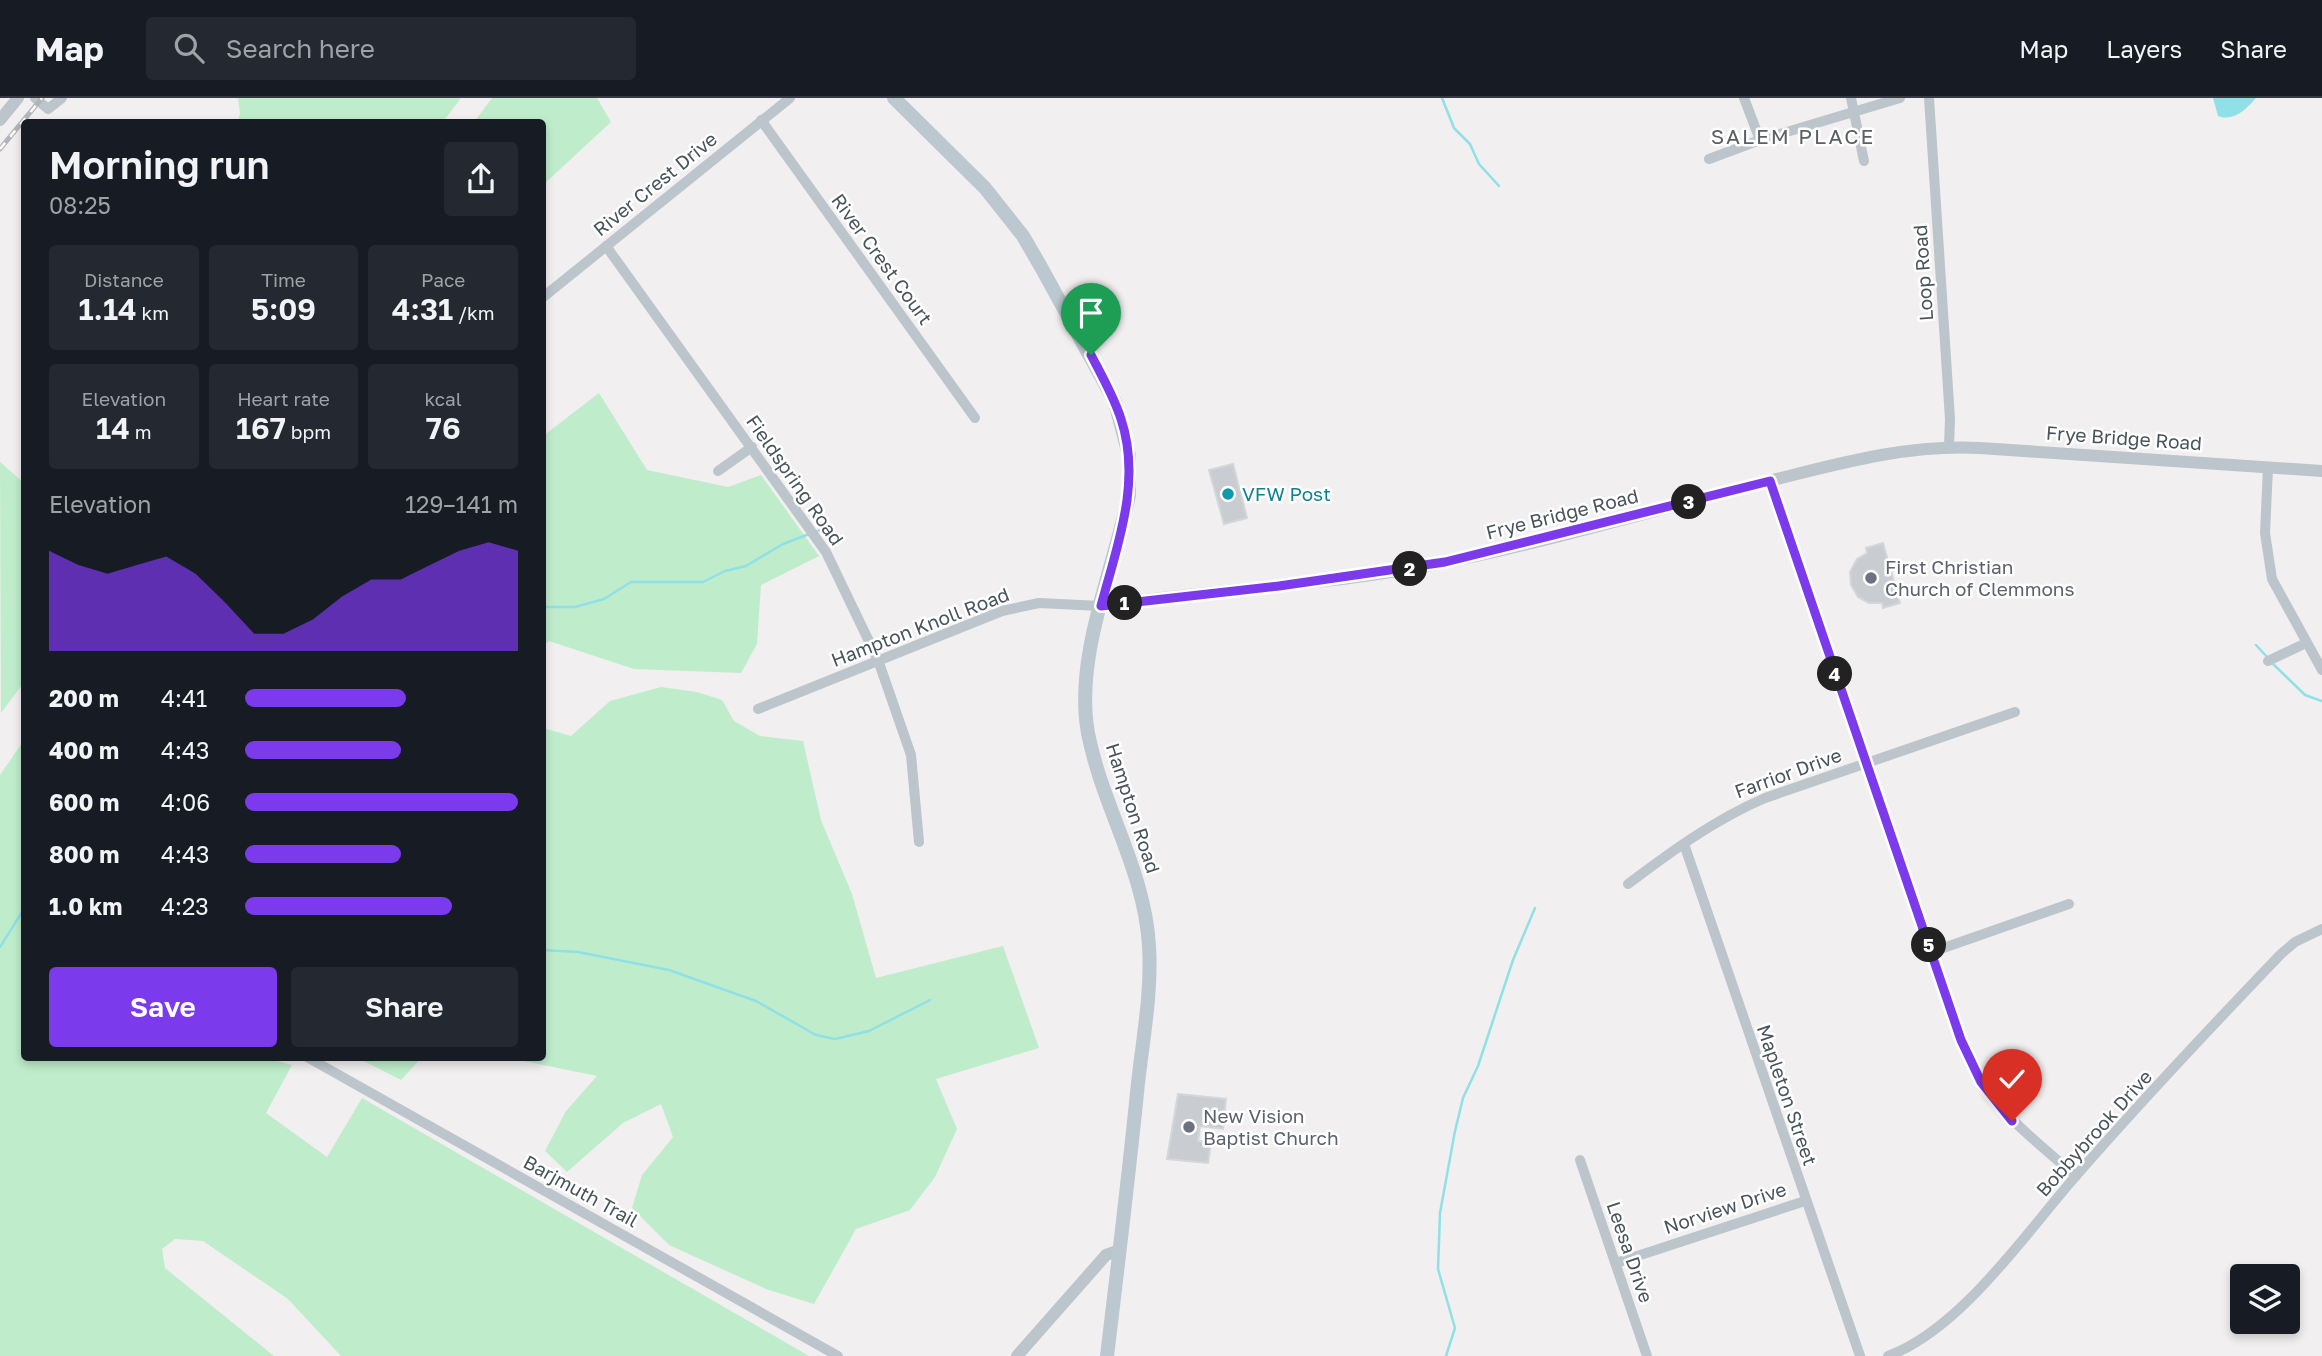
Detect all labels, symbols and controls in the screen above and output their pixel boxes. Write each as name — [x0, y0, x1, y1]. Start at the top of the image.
search box — [146, 17, 636, 80]
text: Map — [35, 29, 104, 68]
icon: search — [170, 29, 208, 67]
text: Search here — [226, 33, 375, 64]
text: Map — [2019, 34, 2068, 63]
text: Layers — [2106, 34, 2182, 63]
text: Share — [2220, 34, 2287, 63]
district label: SALEM PLACE — [1711, 123, 1875, 149]
street label: River Crest Drive — [588, 127, 721, 240]
text: Morning run — [49, 142, 270, 187]
button: share — [444, 142, 518, 216]
street label: River Crest Court — [827, 189, 938, 329]
text: 08:25 — [49, 191, 111, 219]
street label: Loop Road — [1908, 224, 1937, 322]
text: Distance — [84, 268, 164, 291]
text: Time — [261, 268, 306, 291]
text: Pace — [421, 268, 465, 291]
pin — [1061, 283, 1121, 355]
text: 1.14 — [78, 291, 137, 327]
text: 5:09 — [251, 291, 316, 327]
text: 4:31 — [392, 291, 453, 327]
icon: arrive — [1072, 294, 1110, 332]
text: km — [137, 301, 169, 324]
text: /km — [453, 301, 495, 324]
text: Elevation — [82, 387, 166, 410]
text: Heart rate — [237, 387, 330, 410]
text: kcal — [424, 387, 462, 410]
text: 14 — [96, 410, 130, 446]
text: 167 — [236, 410, 286, 446]
text: 76 — [426, 410, 461, 446]
street label: Fieldspring Road — [742, 410, 849, 549]
text: m — [130, 420, 152, 443]
text: bpm — [286, 420, 331, 443]
street label: Frye Bridge Road — [2045, 421, 2203, 454]
place label: VFW Post — [1242, 482, 1331, 505]
street label: Frye Bridge Road — [1483, 483, 1640, 544]
pin: 3 — [1672, 484, 1706, 520]
marker: VFW Post — [1220, 486, 1236, 502]
text: Elevation — [49, 490, 151, 518]
text: 129–141 m — [405, 490, 518, 518]
text: 3 — [1683, 490, 1694, 513]
pin: 2 — [1392, 552, 1428, 587]
place label: First Christian Church of Clemmons — [1885, 555, 2075, 600]
text: 2 — [1404, 557, 1415, 580]
marker: First Christian Church of Clemmons — [1863, 570, 1879, 586]
street label: Hampton Knoll Road — [828, 582, 1012, 671]
pin: 1 — [1108, 586, 1142, 620]
text: 1 — [1120, 591, 1129, 614]
pin: 4 — [1818, 656, 1853, 692]
text: 4 — [1829, 662, 1840, 685]
text: 200 m — [49, 684, 119, 712]
text: 4:41 — [161, 684, 207, 712]
text: 400 m — [49, 736, 119, 764]
text: 4:43 — [161, 736, 209, 764]
street label: Hampton Road — [1102, 740, 1165, 876]
street label: Farrior Drive — [1731, 743, 1844, 803]
text: 600 m — [49, 788, 119, 816]
text: 4:06 — [161, 788, 210, 816]
text: 800 m — [49, 840, 120, 868]
text: 4:43 — [161, 840, 209, 868]
text: 1.0 km — [49, 892, 122, 920]
text: 4:23 — [161, 892, 209, 920]
pin: 5 — [1912, 928, 1946, 962]
text: 5 — [1923, 933, 1934, 956]
button: Save — [49, 967, 277, 1047]
button: Share — [291, 967, 518, 1047]
street label: Mapleton Street — [1753, 1021, 1822, 1168]
pin — [1982, 1049, 2042, 1121]
icon: check — [1993, 1060, 2031, 1098]
street label: Bobbybrook Drive — [2031, 1065, 2156, 1201]
place label: New Vision Baptist Church — [1203, 1104, 1339, 1149]
marker: New Vision Baptist Church — [1181, 1119, 1197, 1135]
street label: Barjmuth Trail — [520, 1150, 643, 1232]
street label: Norview Drive — [1661, 1177, 1789, 1238]
street label: Leesa Drive — [1602, 1198, 1658, 1305]
map controls — [2230, 1264, 2300, 1334]
button: layers — [2230, 1264, 2300, 1334]

